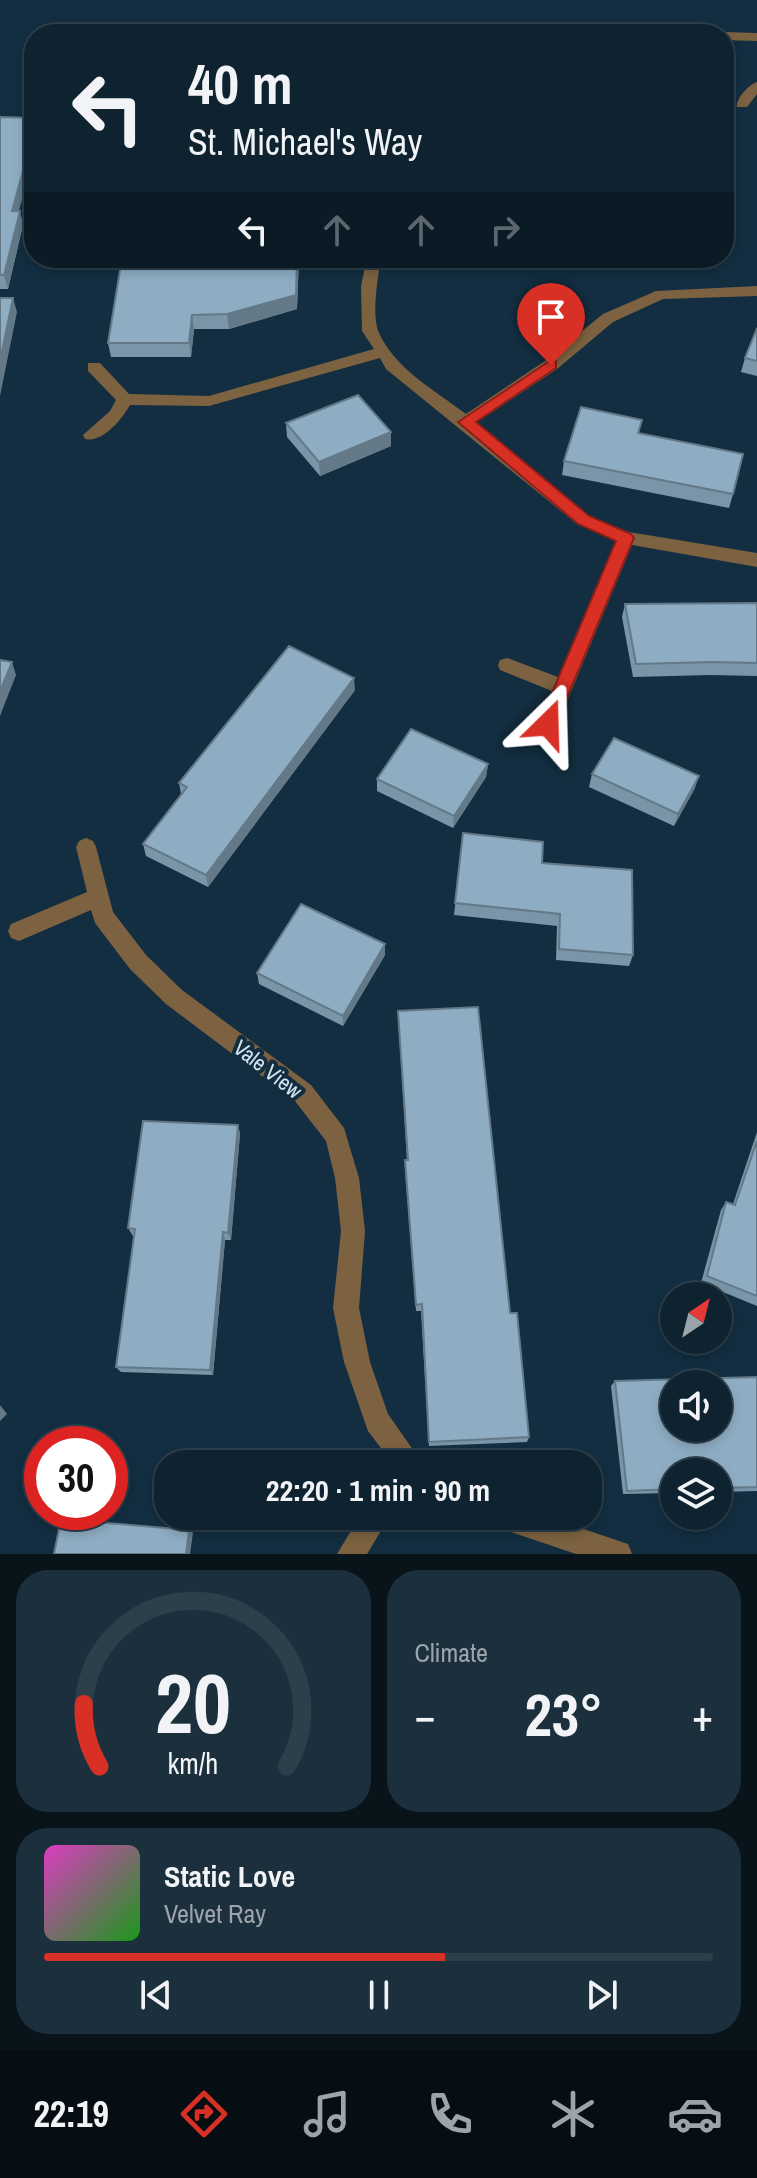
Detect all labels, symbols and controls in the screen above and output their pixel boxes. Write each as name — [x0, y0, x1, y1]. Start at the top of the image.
text: 40 m — [188, 46, 293, 121]
icon: left — [56, 56, 160, 160]
text: St. Michael's Way — [188, 118, 422, 166]
icon: left — [231, 208, 275, 252]
icon: ahead — [315, 208, 359, 252]
icon: ahead — [399, 208, 443, 252]
icon: right — [483, 208, 527, 252]
pin — [517, 283, 585, 365]
icon: arrive — [529, 295, 573, 339]
position arrow — [506, 682, 590, 766]
street label: Vale View — [227, 1033, 309, 1105]
north arrow — [660, 1282, 732, 1354]
map controls — [660, 1282, 732, 1530]
button: sound — [660, 1370, 732, 1442]
speed limit sign: 30 — [24, 1426, 128, 1530]
button: layers — [660, 1458, 732, 1530]
text: 22:20 · 1 min · 90 m — [266, 1470, 490, 1510]
text: Climate — [415, 1635, 488, 1670]
text: 20 — [155, 1647, 231, 1759]
text: 23° — [524, 1674, 603, 1755]
text: − — [415, 1685, 436, 1745]
text: + — [692, 1685, 713, 1745]
text: km/h — [168, 1744, 219, 1783]
text: Static Love — [164, 1856, 295, 1896]
text: Velvet Ray — [164, 1896, 266, 1931]
icon: previous — [134, 1973, 178, 2017]
icon: pause — [357, 1973, 401, 2017]
icon: next — [580, 1973, 624, 2017]
icon: directions — [176, 2086, 232, 2142]
icon: music — [299, 2086, 355, 2142]
icon: phone — [422, 2086, 478, 2142]
icon: climate — [545, 2086, 601, 2142]
icon: car — [667, 2086, 723, 2142]
text: 22:19 — [33, 2090, 109, 2138]

